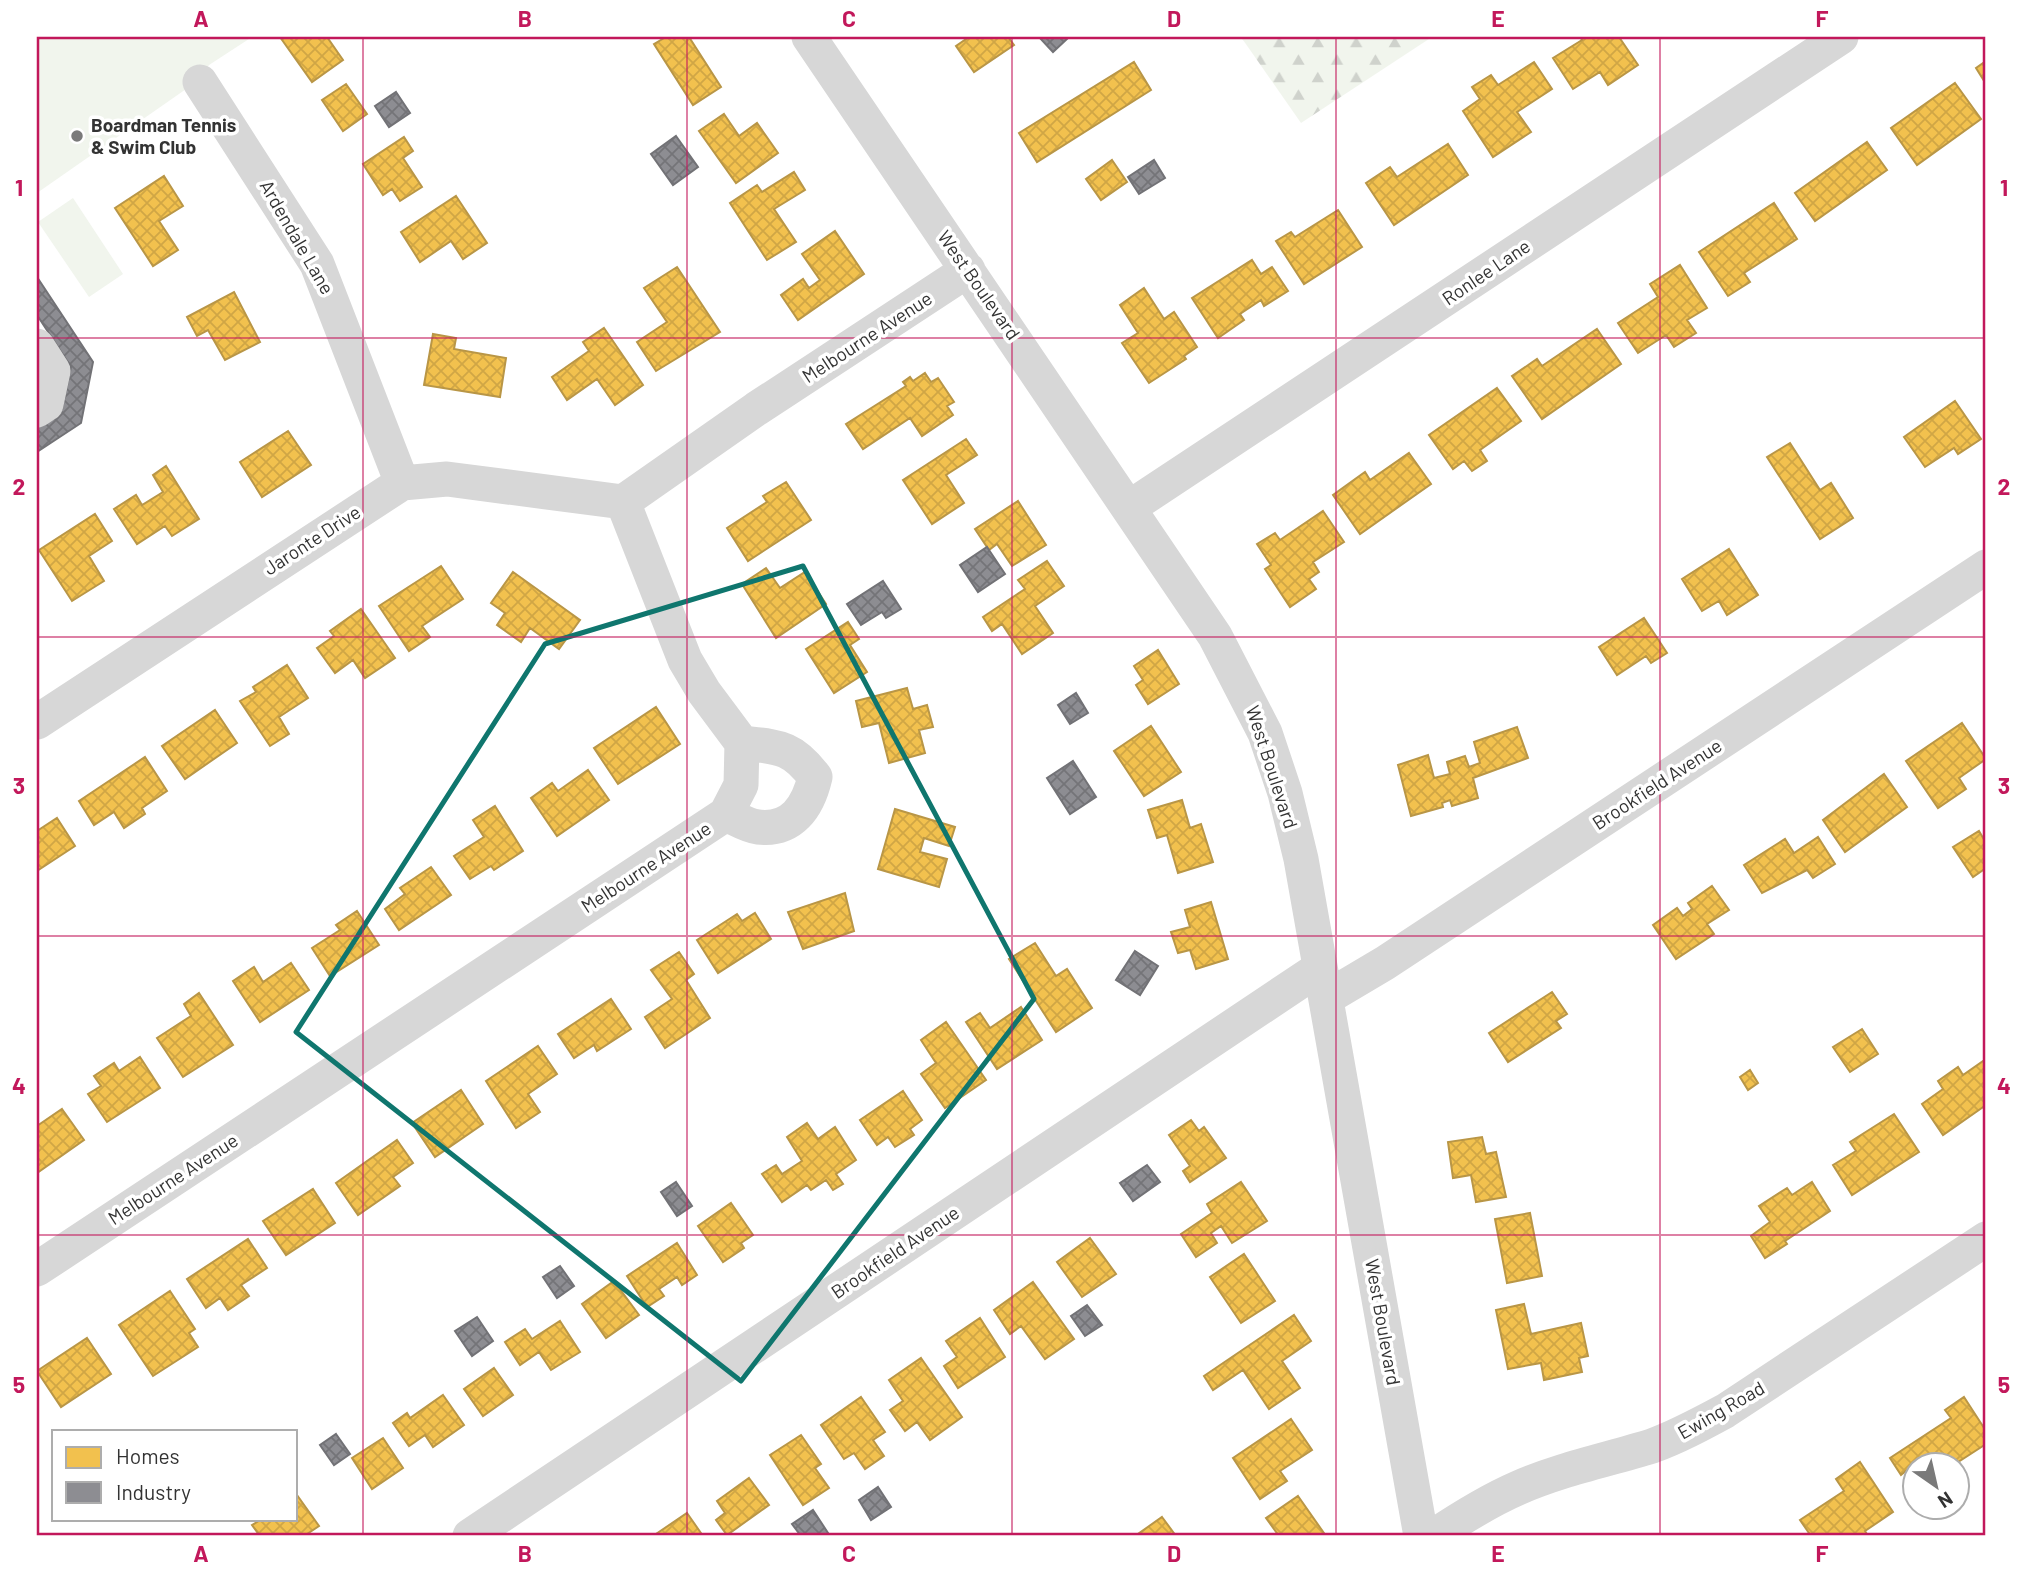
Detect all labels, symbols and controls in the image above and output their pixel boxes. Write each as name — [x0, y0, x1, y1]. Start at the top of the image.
text: A — [193, 4, 209, 32]
text: B — [518, 4, 532, 32]
text: C — [842, 4, 856, 32]
text: D — [1167, 4, 1181, 32]
text: E — [1491, 4, 1505, 32]
text: F — [1816, 4, 1829, 32]
place label: Boardman Tennis & Swim Club — [91, 113, 236, 158]
marker: Boardman Tennis & Swim Club — [69, 128, 85, 144]
text: 1 — [15, 173, 23, 201]
text: 1 — [2000, 173, 2008, 201]
street label: Ardendale Lane — [255, 176, 339, 298]
street label: West Boulevard — [933, 226, 1026, 344]
street label: Ronlee Lane — [1437, 234, 1534, 309]
street label: Melbourne Avenue — [797, 286, 936, 387]
text: 2 — [13, 472, 25, 500]
text: 2 — [1998, 472, 2010, 500]
street label: Jaronte Drive — [259, 500, 365, 579]
street label: West Boulevard — [1242, 702, 1303, 831]
street label: Brookfield Avenue — [1588, 733, 1726, 834]
text: 3 — [13, 771, 25, 799]
text: 3 — [1998, 771, 2010, 799]
street label: Melbourne Avenue — [576, 816, 715, 917]
text: 4 — [12, 1071, 26, 1099]
text: 4 — [1997, 1071, 2011, 1099]
street label: Melbourne Avenue — [103, 1128, 242, 1229]
street label: Brookfield Avenue — [826, 1200, 963, 1303]
street label: West Boulevard — [1361, 1257, 1406, 1387]
text: 5 — [13, 1370, 25, 1398]
text: 5 — [1998, 1370, 2010, 1398]
street label: Ewing Road — [1673, 1376, 1768, 1444]
legend — [52, 1430, 298, 1520]
text: Homes — [116, 1443, 180, 1468]
north arrow — [1900, 1450, 1970, 1520]
text: Industry — [116, 1479, 191, 1504]
text: N — [1934, 1487, 1957, 1514]
text: A — [193, 1539, 209, 1567]
text: B — [518, 1539, 532, 1567]
text: C — [842, 1539, 856, 1567]
text: D — [1167, 1539, 1181, 1567]
text: E — [1491, 1539, 1505, 1567]
text: F — [1816, 1539, 1829, 1567]

